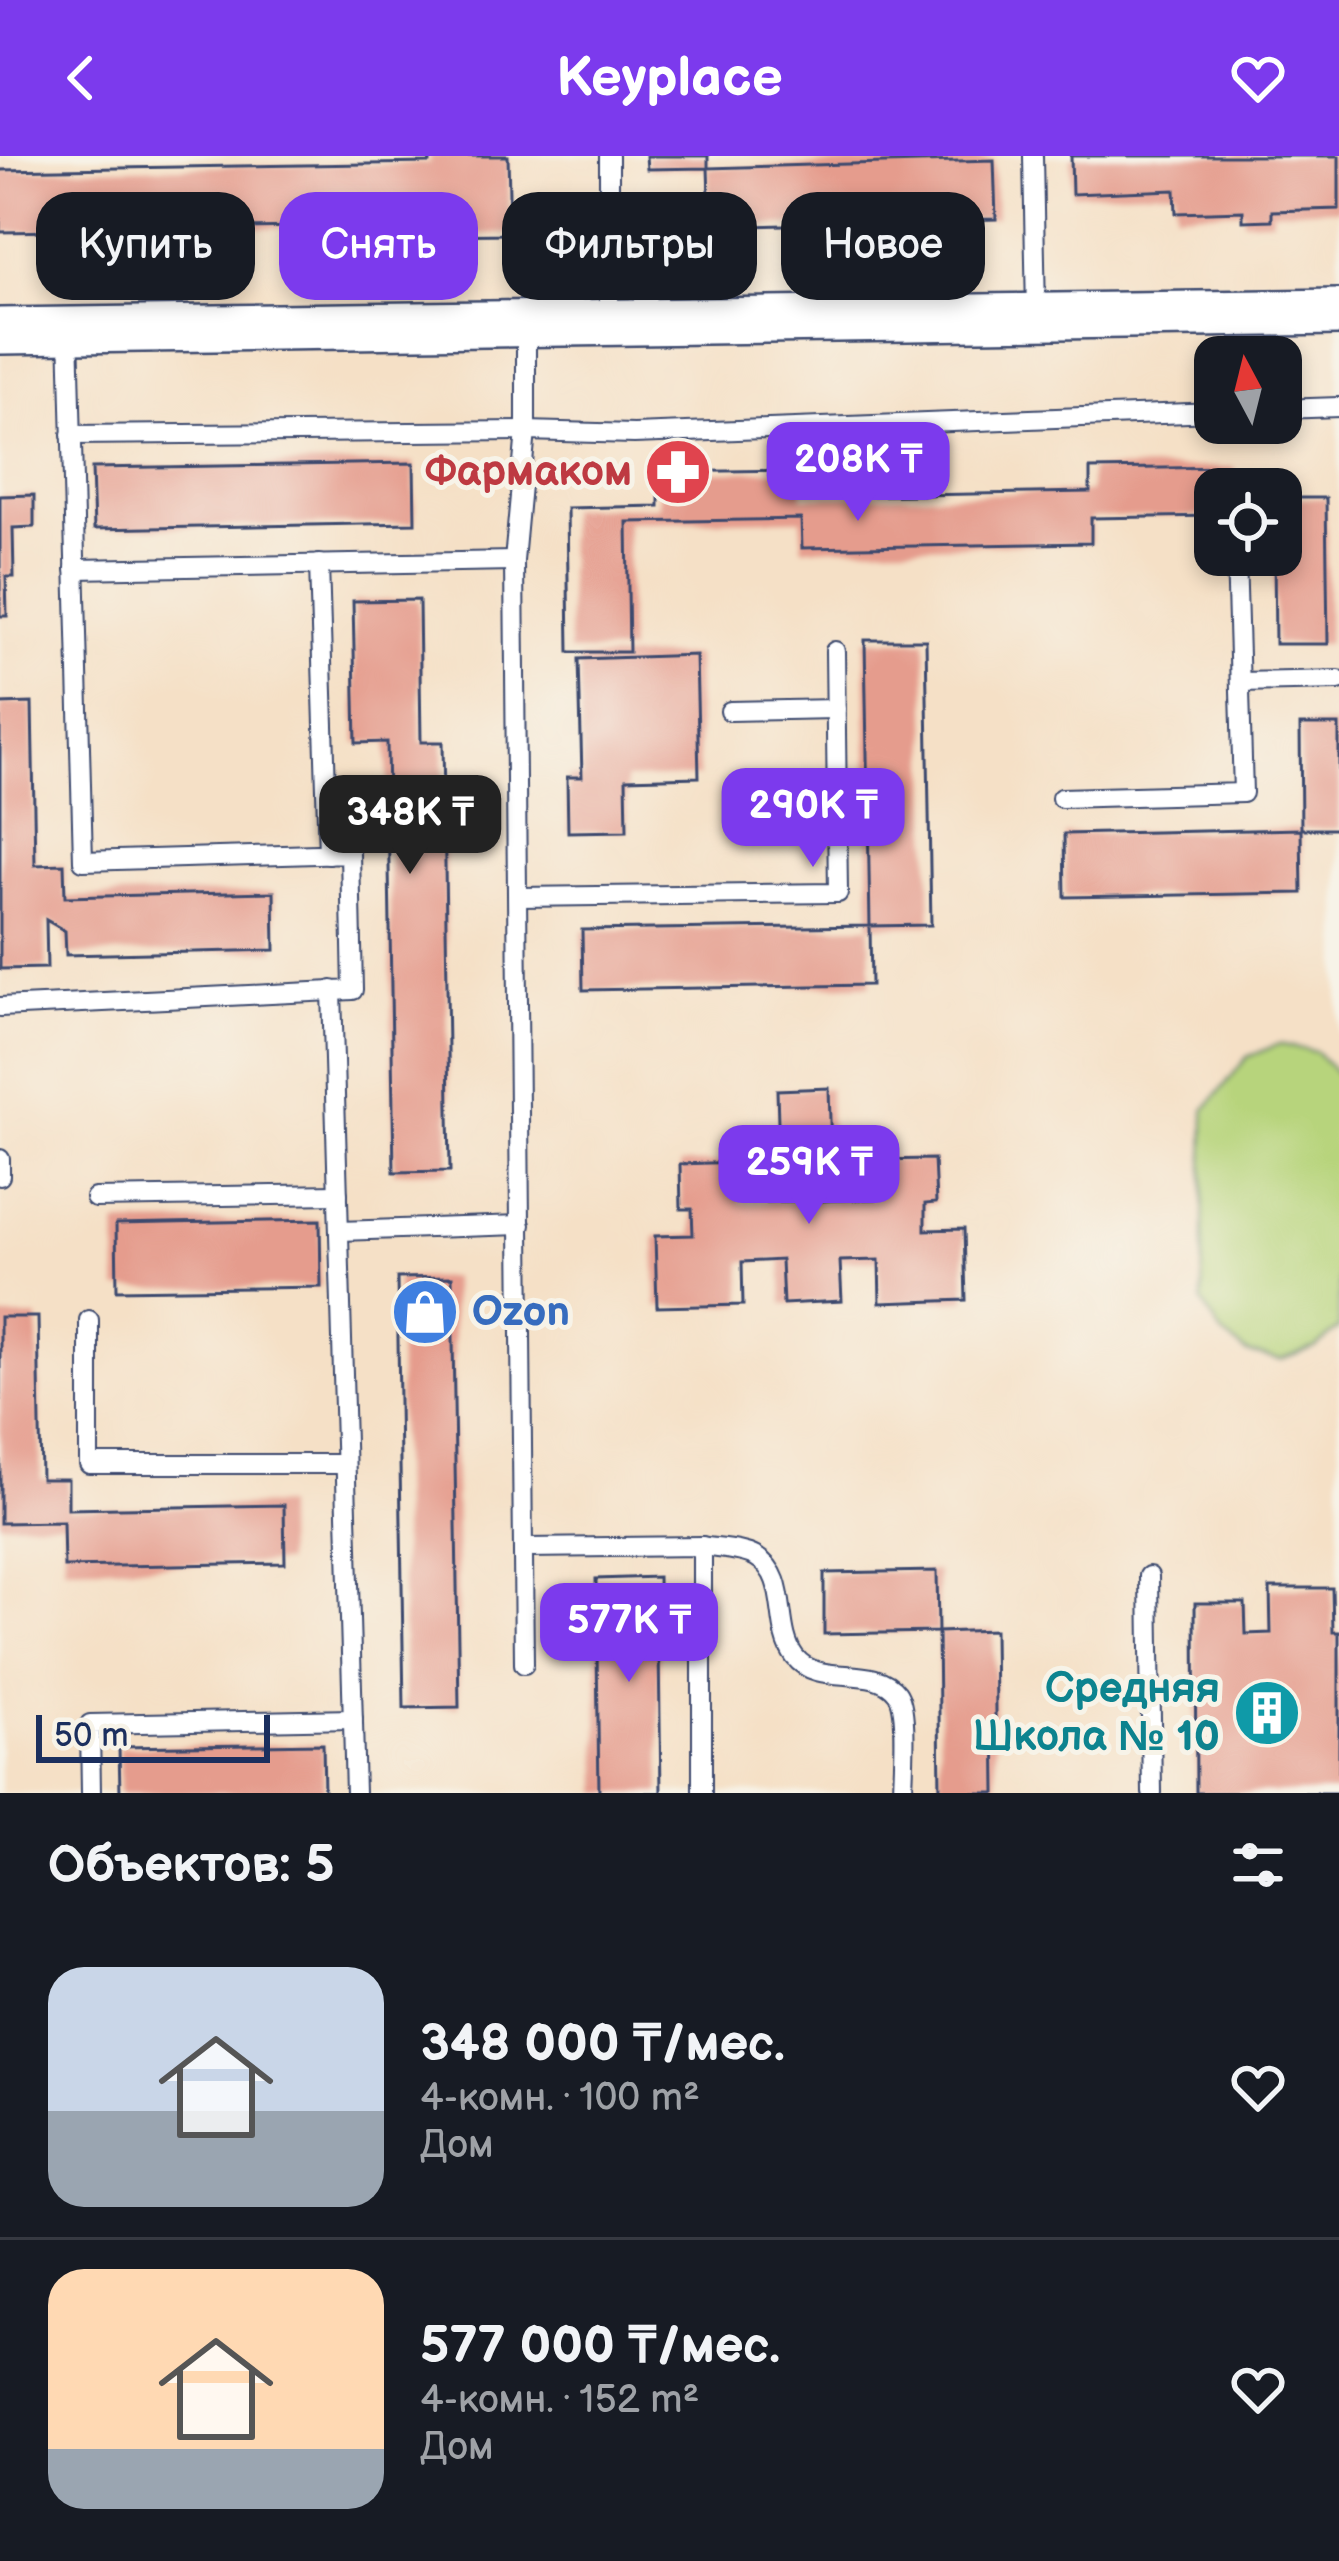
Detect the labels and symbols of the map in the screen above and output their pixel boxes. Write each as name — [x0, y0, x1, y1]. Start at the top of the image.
north arrow — [1194, 336, 1302, 444]
pin: 208K ₸ — [760, 422, 956, 524]
pharmacy icon: Фармаком — [643, 437, 713, 507]
place label: Фармаком — [425, 447, 632, 498]
pin: 290K ₸ — [715, 768, 911, 870]
pin: 348K ₸ — [312, 775, 508, 877]
pin: 259K ₸ — [711, 1125, 907, 1227]
shop icon: Ozon — [390, 1277, 460, 1347]
place label: Ozon — [472, 1287, 570, 1338]
pin: 577K ₸ — [531, 1583, 727, 1685]
place label: Средняя Школа № 10 — [972, 1664, 1220, 1763]
building icon: Средняя Школа № 10 — [1232, 1678, 1302, 1748]
scale bar — [36, 1709, 270, 1762]

